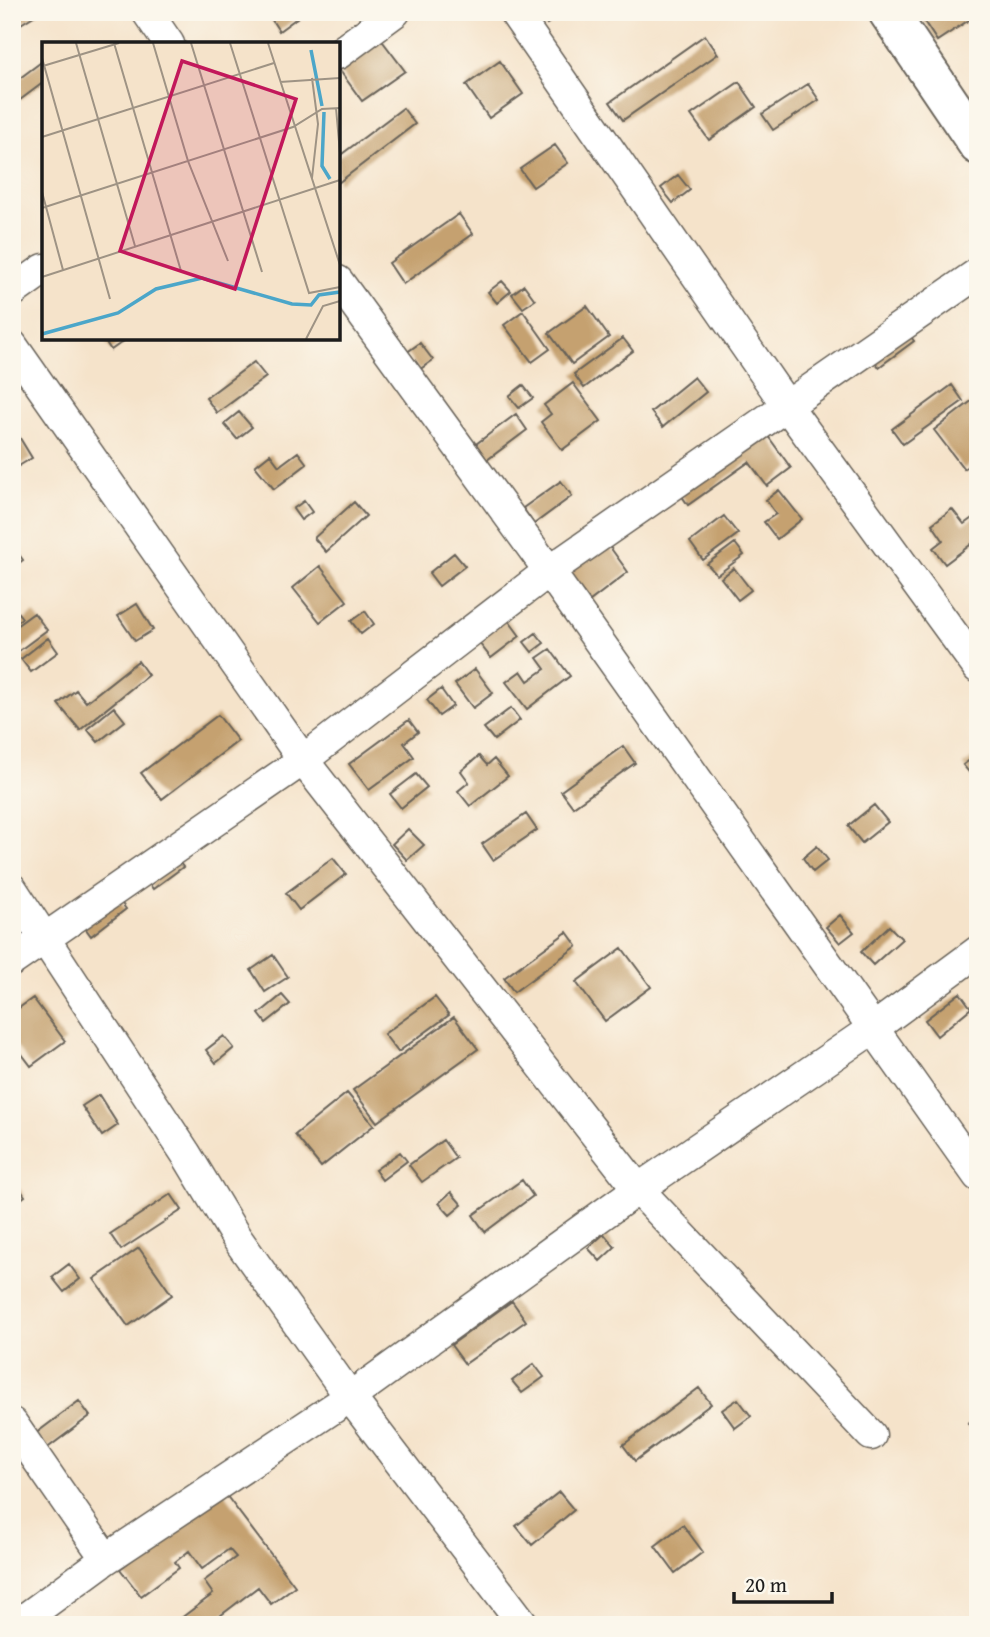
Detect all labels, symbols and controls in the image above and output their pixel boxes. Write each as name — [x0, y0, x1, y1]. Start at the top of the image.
inset map — [42, 42, 340, 340]
scale bar — [734, 1560, 832, 1604]
text: 20 m — [745, 1569, 787, 1600]

